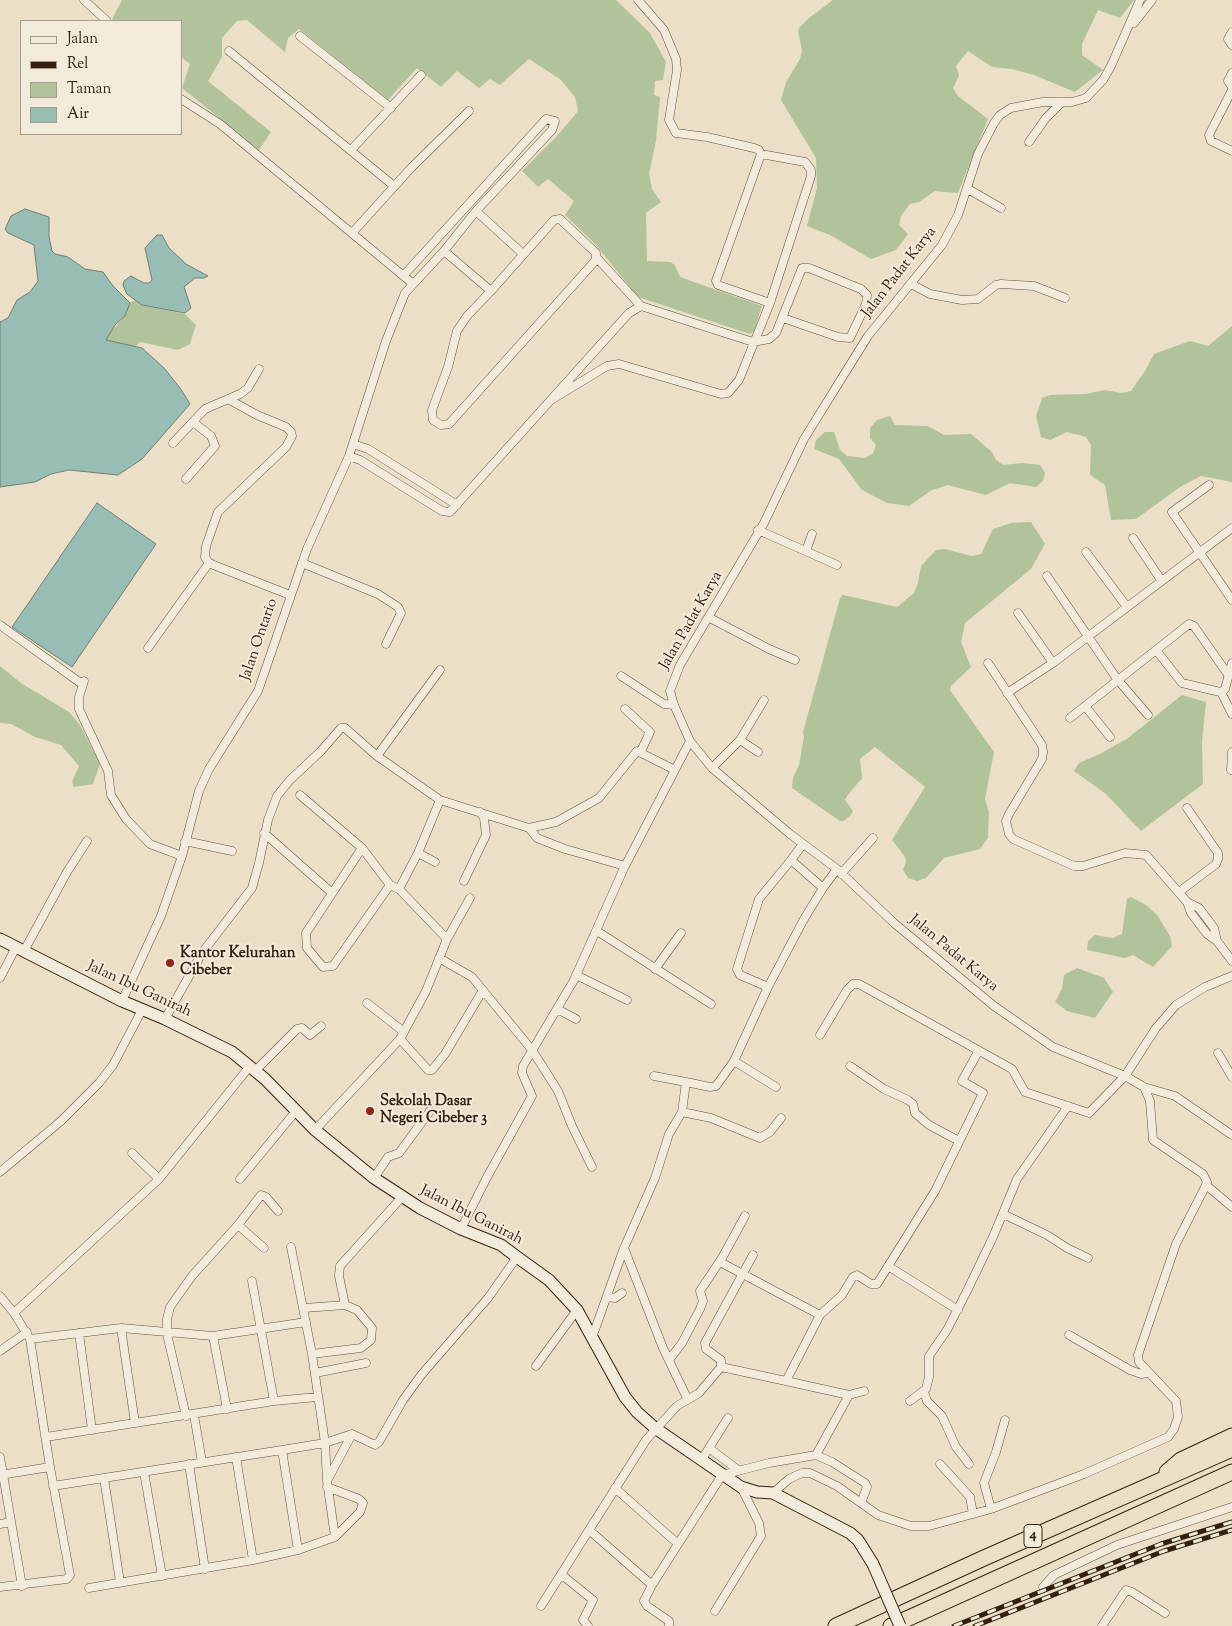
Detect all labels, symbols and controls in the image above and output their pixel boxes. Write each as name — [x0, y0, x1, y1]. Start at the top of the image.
legend — [20, 20, 182, 135]
text: Jalan — [67, 29, 98, 50]
text: Rel — [67, 54, 88, 75]
text: Taman — [67, 79, 111, 100]
text: Air — [67, 104, 89, 125]
street label: Jalan Padat Karya — [859, 224, 941, 322]
street label: Jalan Padat Karya — [657, 569, 727, 673]
street label: Jalan Ontario — [238, 597, 282, 683]
street label: Jalan Padat Karya — [905, 912, 1001, 996]
place label: Kantor Kelurahan Cibeber — [180, 945, 296, 980]
marker: Kantor Kelurahan Cibeber — [164, 957, 176, 969]
street label: Jalan Ibu Ganirah — [84, 958, 194, 1022]
place label: Sekolah Dasar Negeri Cibeber 3 — [380, 1093, 487, 1128]
marker: Sekolah Dasar Negeri Cibeber 3 — [364, 1105, 376, 1117]
street label: Jalan Ibu Ganirah — [416, 1182, 526, 1250]
road number: 4 — [1024, 1524, 1042, 1548]

